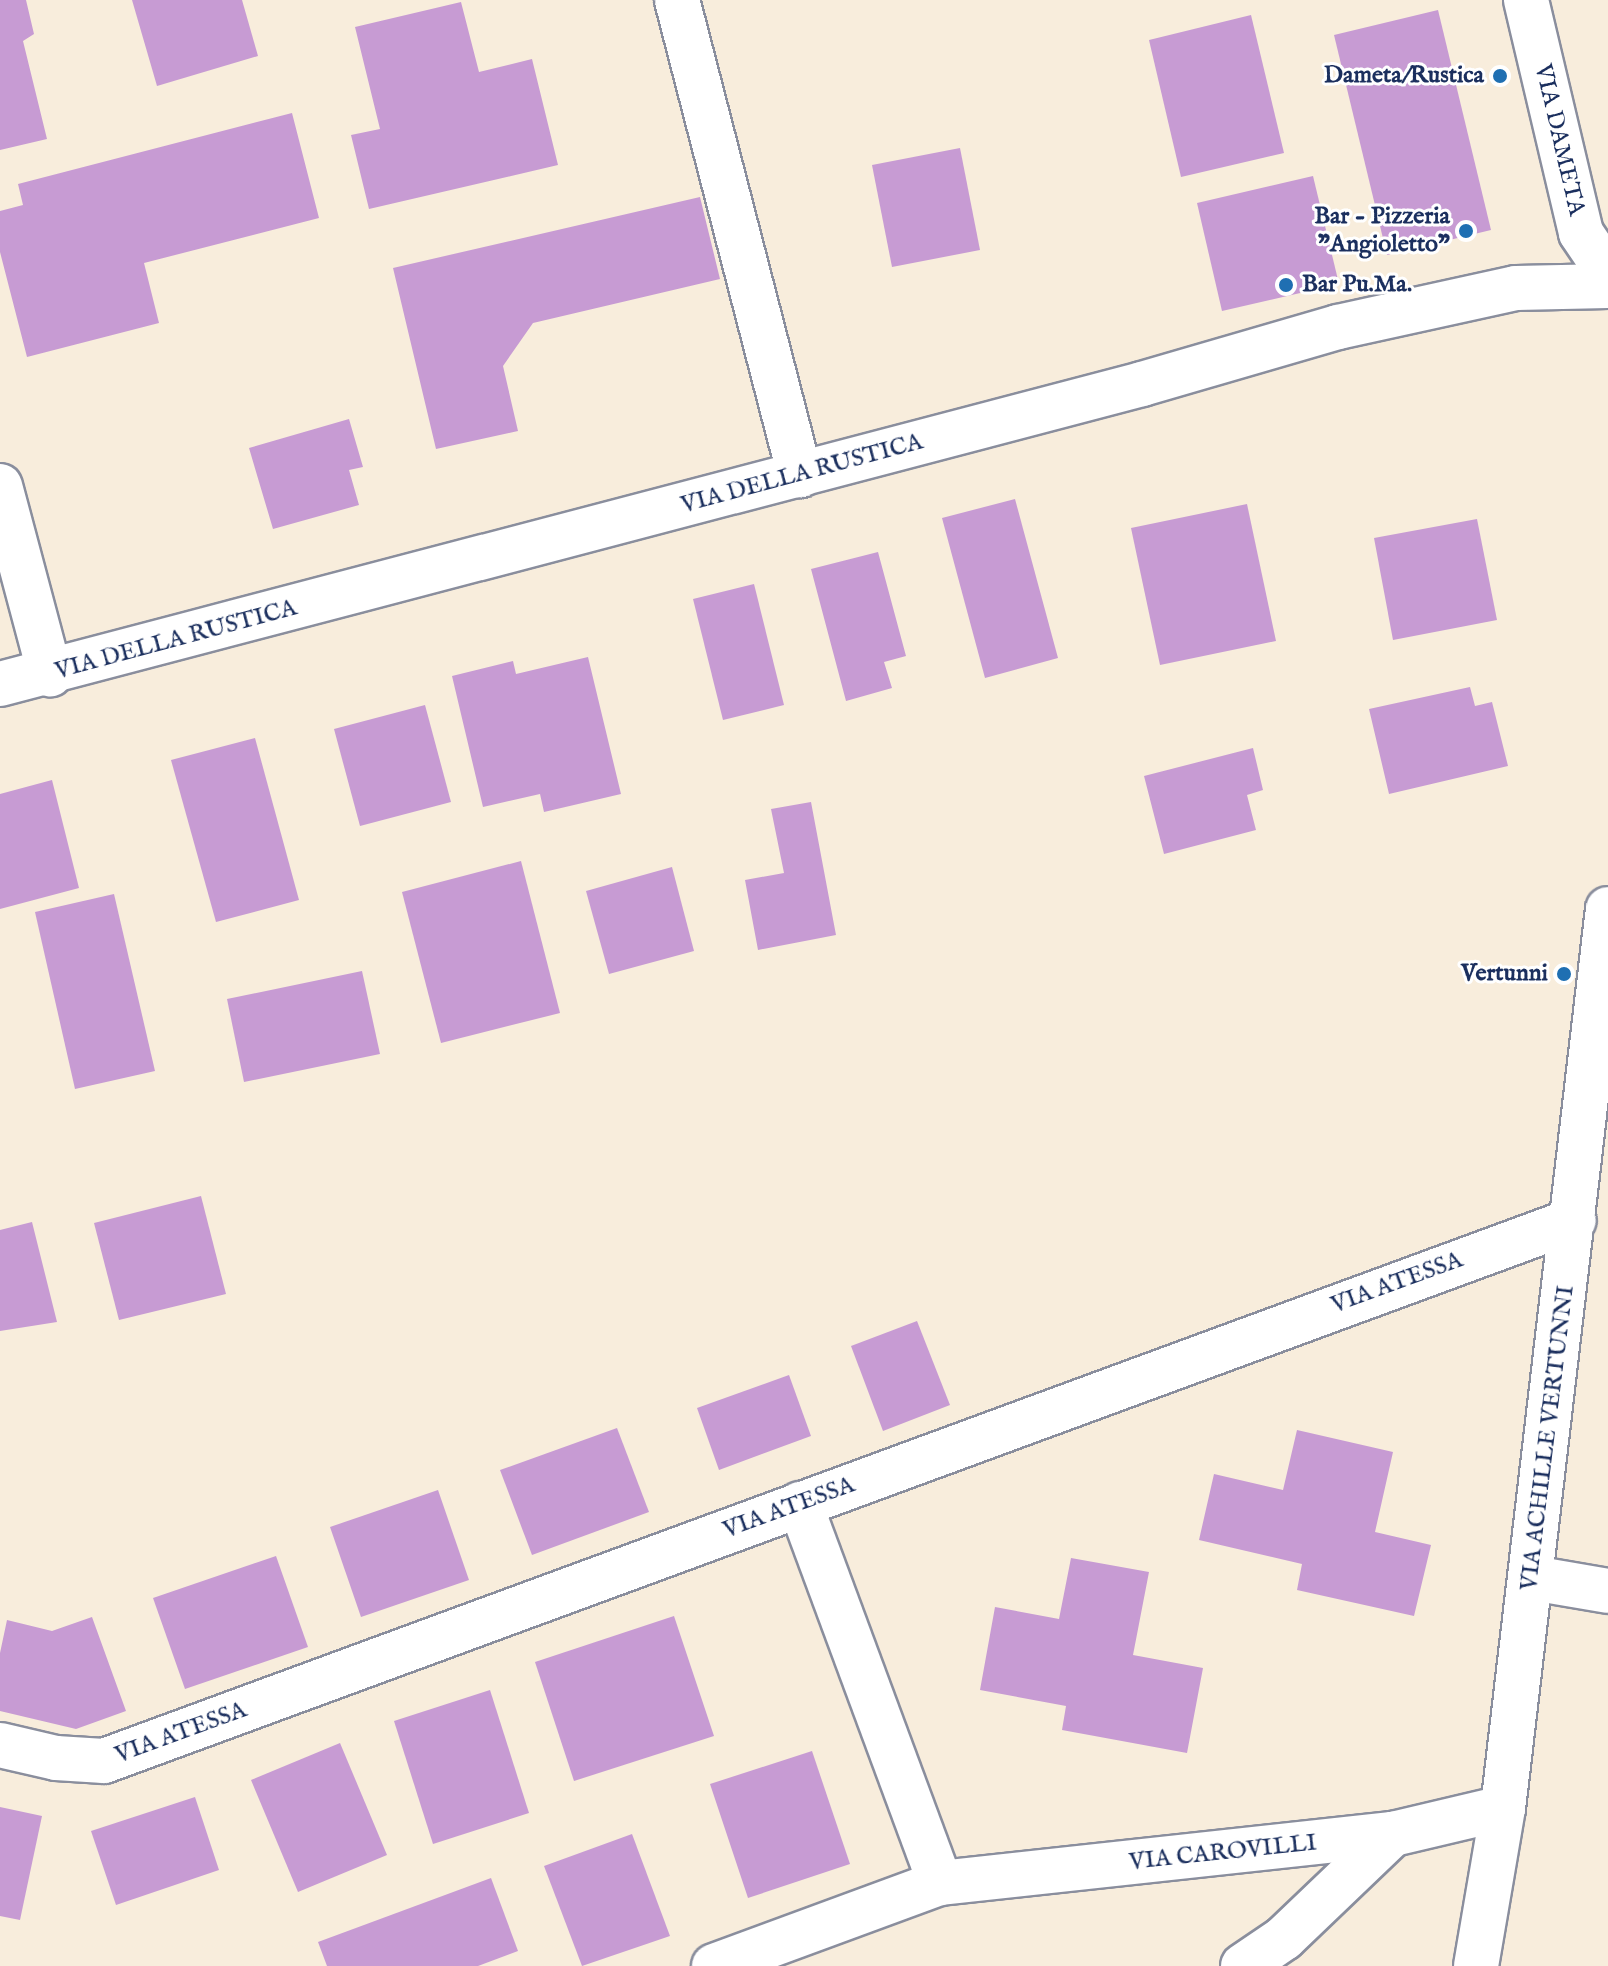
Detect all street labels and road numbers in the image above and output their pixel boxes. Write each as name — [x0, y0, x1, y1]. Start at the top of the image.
street label: VIA DAMETA — [1528, 61, 1590, 219]
street label: VIA DELLA RUSTICA — [678, 428, 926, 520]
street label: VIA DELLA RUSTICA — [52, 594, 300, 686]
street label: VIA ATESSA — [1327, 1246, 1467, 1320]
street label: VIA ACHILLE VERTUNNI — [1515, 1284, 1581, 1592]
street label: VIA ATESSA — [719, 1471, 859, 1545]
street label: VIA ATESSA — [111, 1696, 251, 1770]
street label: VIA CAROVILLI — [1128, 1829, 1318, 1877]

